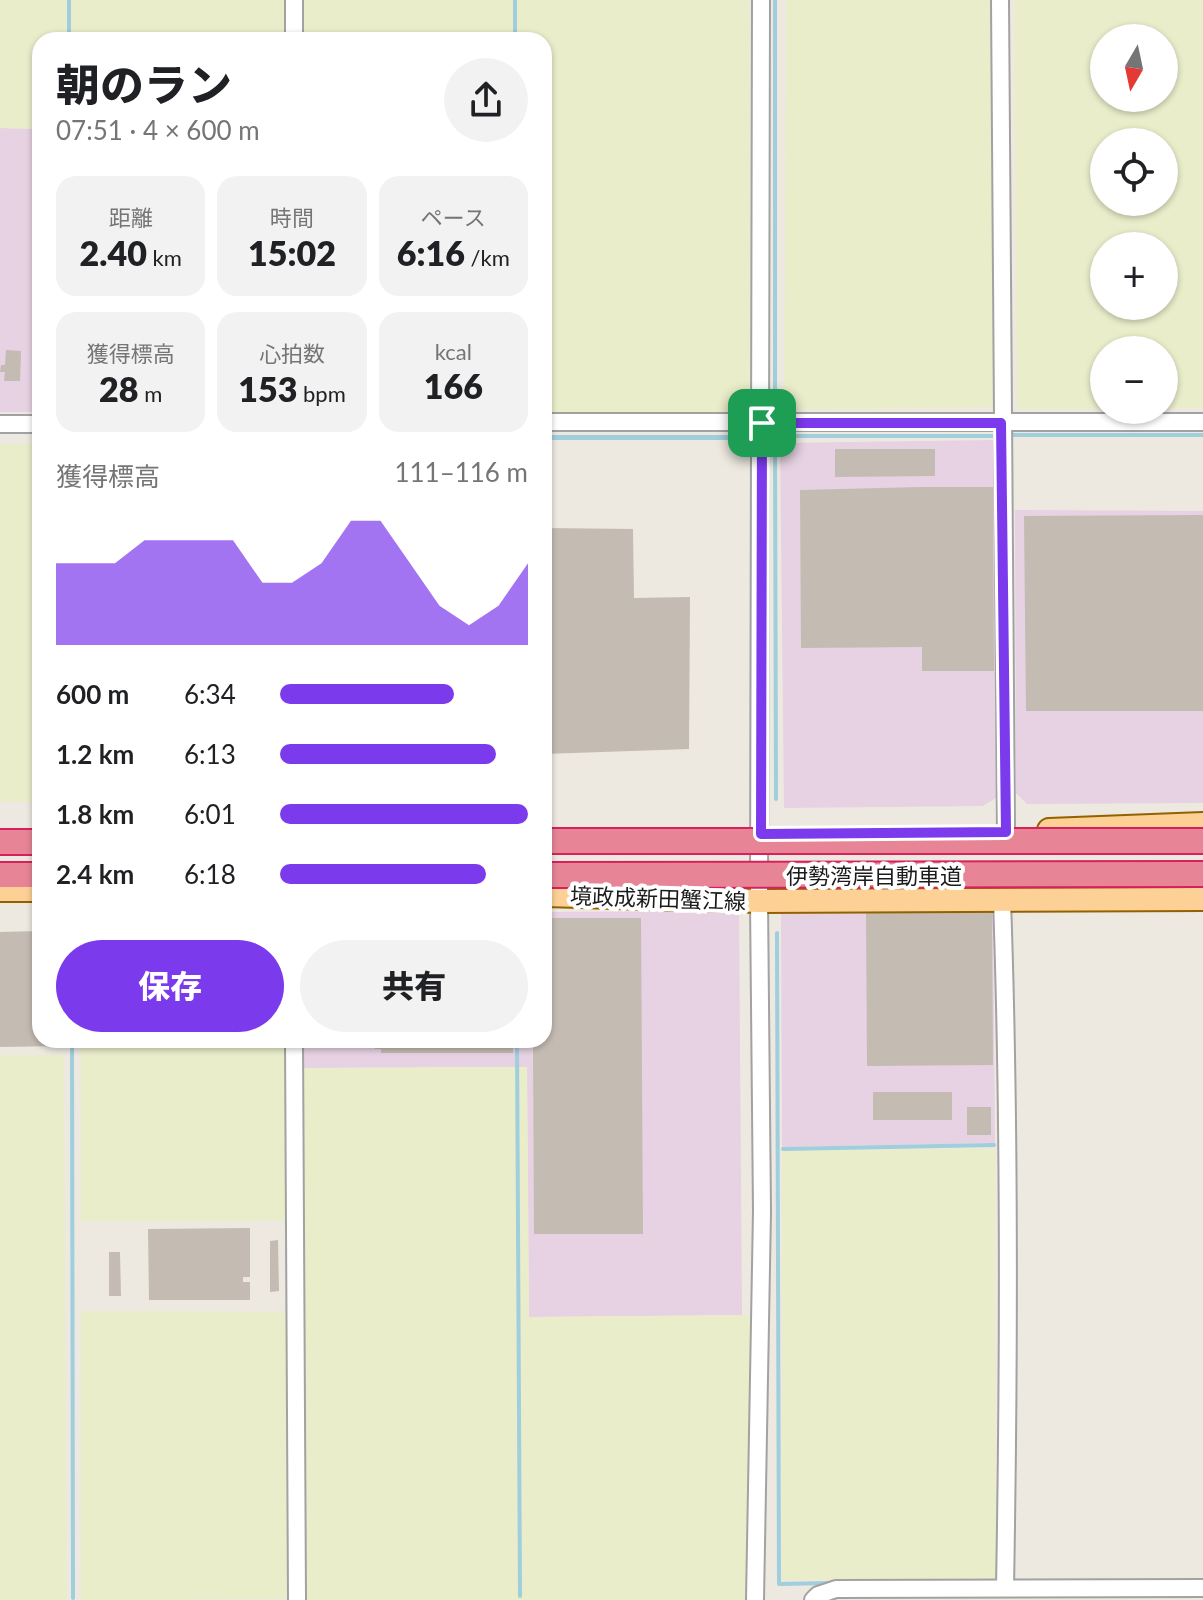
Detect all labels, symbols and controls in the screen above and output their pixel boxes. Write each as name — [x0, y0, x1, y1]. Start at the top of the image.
north arrow — [1090, 24, 1178, 112]
map controls — [1090, 24, 1178, 424]
text: 朝のラン — [56, 58, 232, 110]
button: share — [444, 58, 528, 142]
text: 07:51 · 4 × 600 m — [56, 114, 260, 146]
button: locate — [1090, 128, 1178, 216]
text: 距離 — [109, 204, 153, 231]
text: 時間 — [270, 204, 314, 231]
text: ペース — [421, 204, 486, 231]
text: 2.40 — [80, 232, 147, 273]
text: 15:02 — [248, 232, 336, 273]
text: 6:16 — [397, 232, 465, 273]
button: + — [1090, 232, 1178, 320]
text: km — [147, 244, 182, 271]
text: /km — [465, 244, 510, 271]
button: − — [1090, 336, 1178, 424]
text: kcal — [435, 338, 472, 365]
text: 獲得標高 — [87, 340, 175, 367]
text: 心拍数 — [259, 340, 325, 367]
text: 166 — [424, 365, 483, 406]
text: 28 — [99, 368, 139, 409]
text: 153 — [238, 368, 297, 409]
text: m — [139, 380, 162, 407]
text: bpm — [297, 380, 346, 407]
pin — [728, 389, 796, 457]
icon: arrive — [740, 401, 784, 445]
text: 111–116 m — [394, 456, 528, 488]
text: 獲得標高 — [56, 460, 160, 492]
text: 600 m — [56, 678, 129, 710]
text: 6:34 — [184, 678, 236, 710]
text: 1.2 km — [56, 738, 134, 770]
text: 6:13 — [184, 738, 236, 770]
text: 1.8 km — [56, 798, 134, 830]
text: 6:01 — [184, 798, 236, 830]
text: 2.4 km — [56, 858, 134, 890]
text: 6:18 — [184, 858, 236, 890]
street label: 伊勢湾岸自動車道 — [786, 862, 962, 889]
street label: 境政成新田蟹江線 — [570, 881, 746, 915]
button: 保存 — [56, 940, 284, 1032]
button: 共有 — [300, 940, 528, 1032]

